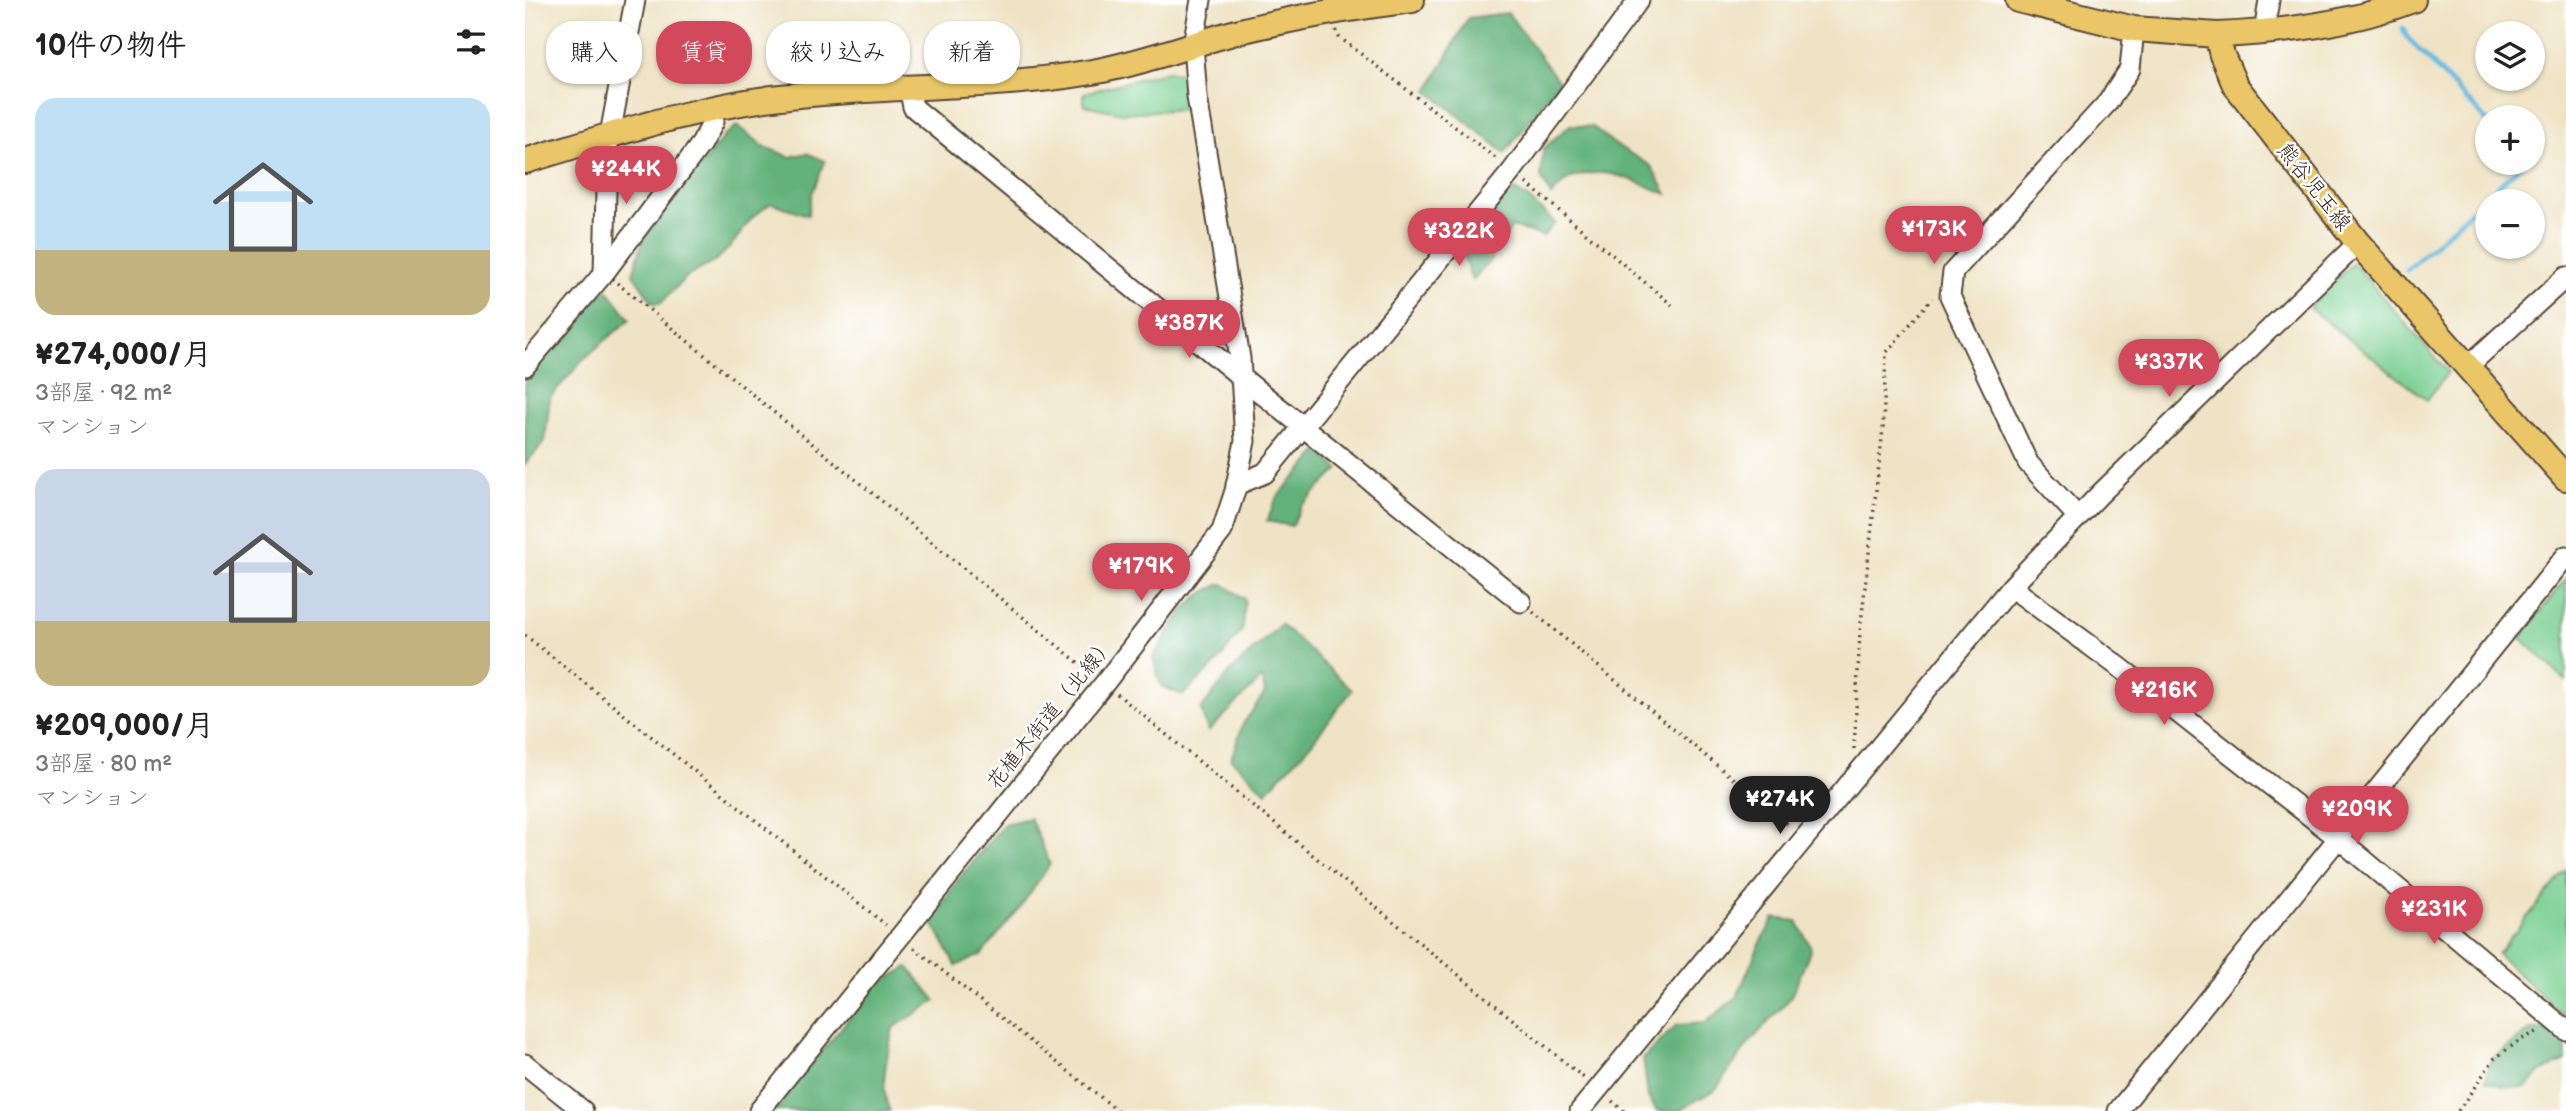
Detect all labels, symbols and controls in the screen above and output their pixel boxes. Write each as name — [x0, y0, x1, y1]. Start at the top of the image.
chip: 購入 — [546, 21, 642, 84]
chip: 賃貸 — [656, 21, 752, 84]
chip: 絞り込み — [766, 21, 910, 84]
chip: 新着 — [924, 21, 1020, 84]
map controls — [2475, 21, 2545, 259]
button: layers — [2475, 21, 2545, 91]
icon: filters — [452, 23, 490, 61]
text: 10件の物件 — [35, 28, 186, 64]
button: + — [2475, 105, 2545, 175]
street label: 熊谷児玉線 — [2272, 138, 2356, 236]
icon: home — [200, 144, 326, 270]
pin: ¥244K — [577, 146, 675, 206]
text: ¥244K — [591, 155, 661, 183]
button: − — [2475, 189, 2545, 259]
pin: ¥173K — [1885, 206, 1983, 266]
pin: ¥322K — [1410, 208, 1508, 268]
text: ¥173K — [1901, 215, 1967, 243]
text: ¥322K — [1424, 217, 1494, 245]
pin: ¥387K — [1140, 300, 1238, 360]
text: ¥387K — [1154, 309, 1224, 337]
text: ¥274,000/月 — [35, 337, 212, 373]
pin: ¥337K — [2120, 340, 2218, 399]
text: ¥337K — [2134, 348, 2204, 376]
text: 3部屋 · 92 m² — [35, 379, 172, 407]
text: マンション — [35, 413, 149, 441]
icon: home — [200, 515, 326, 641]
pin: ¥179K — [1092, 544, 1190, 603]
text: ¥179K — [1108, 552, 1174, 580]
street label: 花植木街道（北線） — [982, 632, 1120, 794]
pin: ¥216K — [2115, 668, 2213, 727]
text: ¥216K — [2131, 676, 2197, 704]
text: ¥209,000/月 — [35, 708, 214, 744]
text: 3部屋 · 80 m² — [35, 750, 172, 778]
pin: ¥274K — [1731, 776, 1829, 836]
text: マンション — [35, 784, 149, 812]
text: ¥274K — [1745, 785, 1815, 813]
pin: ¥209K — [2308, 786, 2406, 846]
text: ¥209K — [2322, 795, 2392, 823]
pin: ¥231K — [2385, 886, 2483, 946]
text: ¥231K — [2401, 895, 2467, 923]

